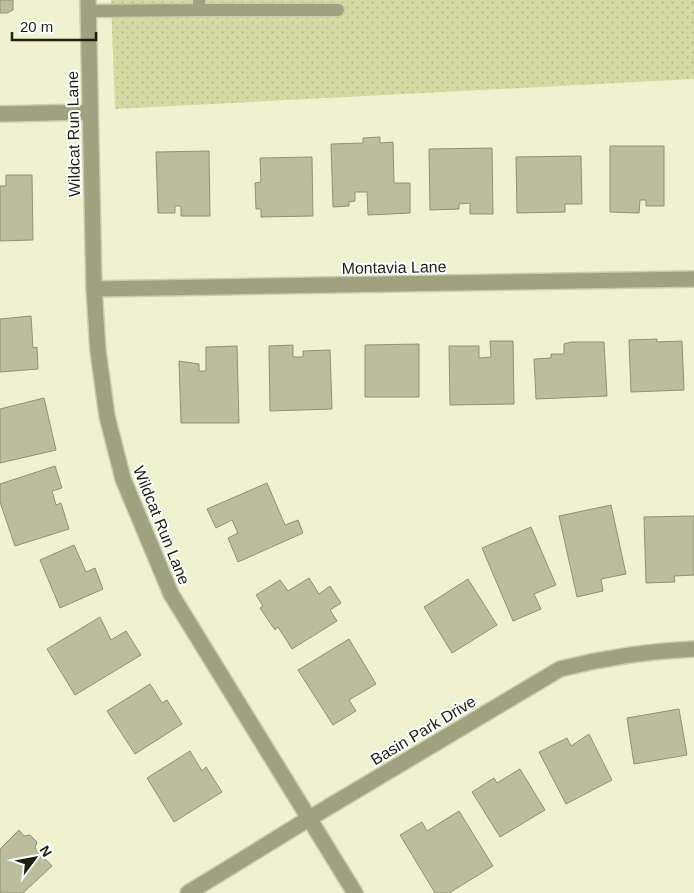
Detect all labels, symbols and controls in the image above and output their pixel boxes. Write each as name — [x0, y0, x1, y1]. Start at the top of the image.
scale bar — [12, 10, 96, 42]
text: 20 m — [20, 18, 53, 35]
street label: Wildcat Run Lane — [64, 71, 83, 197]
street label: Montavia Lane — [341, 258, 447, 277]
street label: Wildcat Run Lane — [130, 463, 193, 587]
street label: Basin Park Drive — [368, 692, 479, 768]
north arrow — [10, 833, 60, 883]
text: N — [37, 843, 55, 860]

